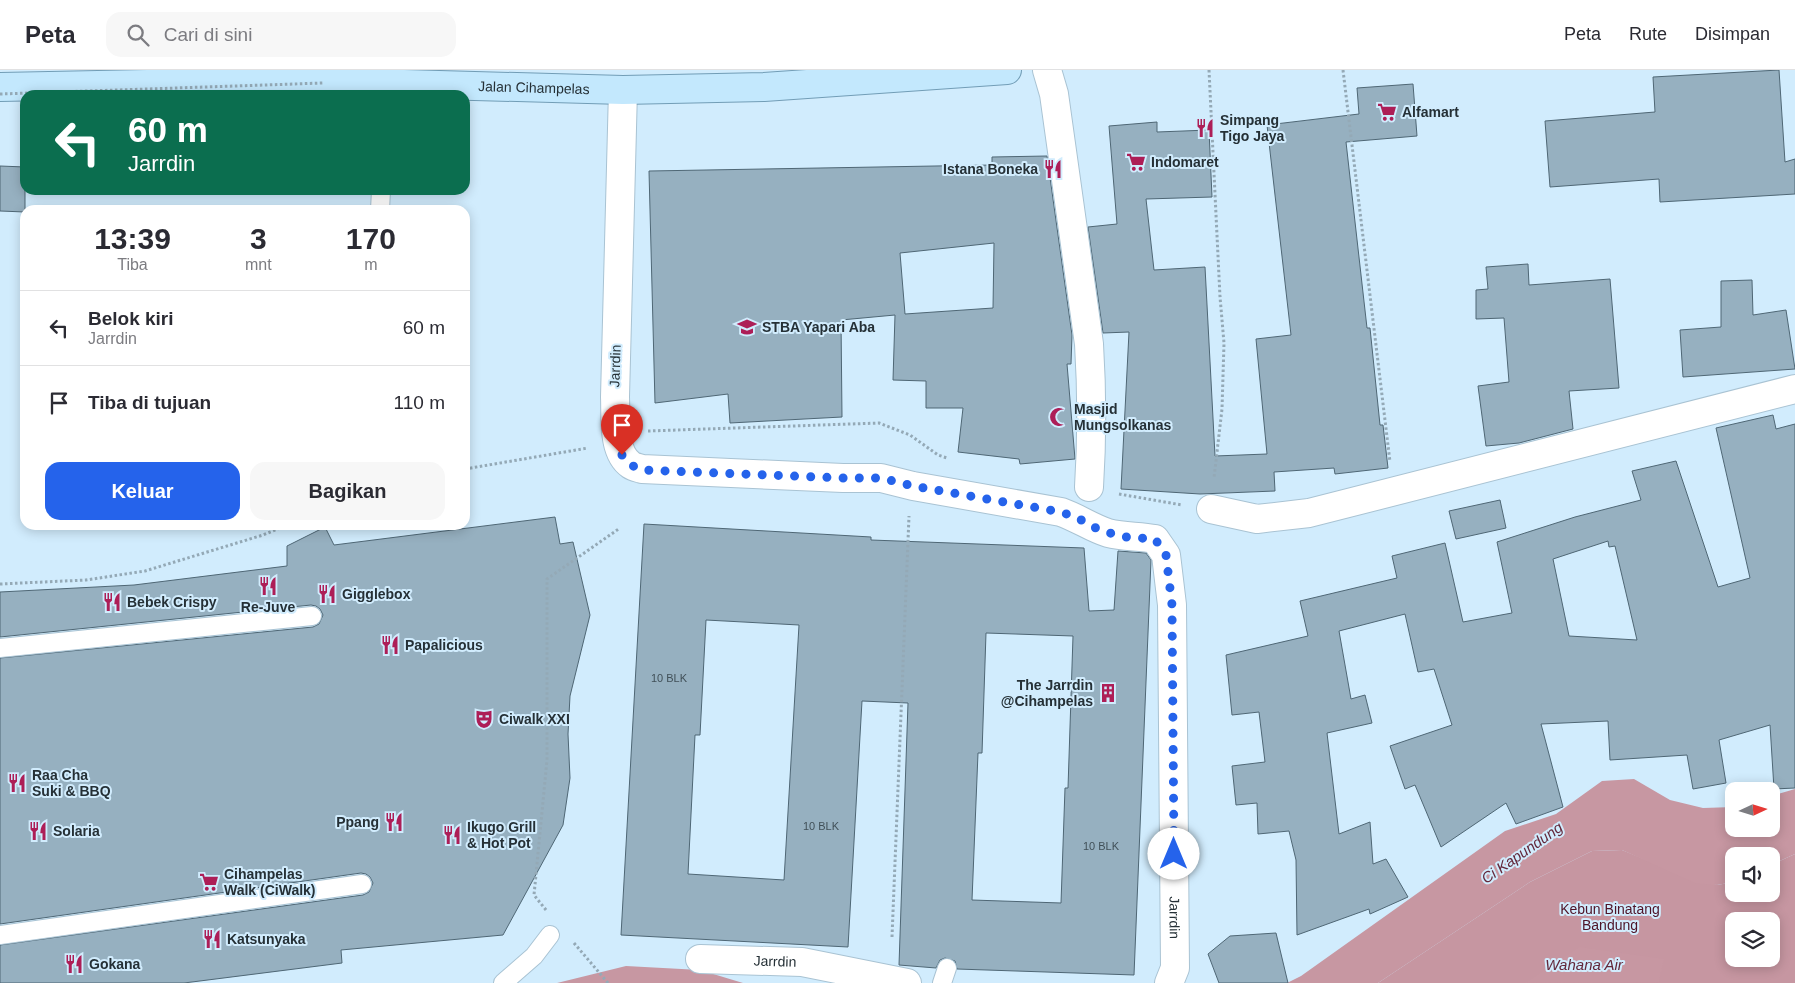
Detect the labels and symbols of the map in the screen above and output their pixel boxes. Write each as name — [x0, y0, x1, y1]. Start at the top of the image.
street label: Jalan Cihampelas — [478, 78, 590, 97]
supermarket icon: Alfamart — [1376, 101, 1398, 123]
place label: Alfamart — [1402, 104, 1459, 120]
place label: Simpang Tigo Jaya — [1220, 112, 1285, 144]
restaurant icon: Simpang Tigo Jaya — [1194, 117, 1216, 139]
supermarket icon: Indomaret — [1125, 151, 1147, 173]
place label: Indomaret — [1151, 154, 1219, 170]
restaurant icon: Istana Boneka — [1042, 158, 1064, 180]
place label: Istana Boneka — [943, 161, 1038, 177]
school or university icon: STBA Yapari Aba — [736, 316, 758, 338]
place label: STBA Yapari Aba — [762, 319, 875, 335]
street label: Jarrdin — [606, 344, 624, 388]
place label: Masjid Mungsolkanas — [1074, 401, 1171, 433]
pin — [601, 404, 643, 455]
mosque icon: Masjid Mungsolkanas — [1048, 406, 1070, 428]
restaurant icon: Re-Juve — [257, 575, 279, 597]
restaurant icon: Gigglebox — [316, 583, 338, 605]
place label: Gigglebox — [342, 586, 411, 602]
restaurant icon: Bebek Crispy — [101, 591, 123, 613]
place label: Bebek Crispy — [127, 594, 217, 610]
place label: Re-Juve — [241, 599, 295, 615]
restaurant icon: Papalicious — [379, 634, 401, 656]
place label: Papalicious — [405, 637, 483, 653]
house number: 10 BLK — [651, 672, 688, 684]
place label: The Jarrdin @Cihampelas — [1001, 677, 1093, 709]
building icon: The Jarrdin @Cihampelas — [1097, 682, 1119, 704]
theatre icon: Ciwalk XXI — [473, 708, 495, 730]
place label: Ciwalk XXI — [499, 711, 570, 727]
place label: Raa Cha Suki & BBQ — [32, 767, 111, 799]
restaurant icon: Raa Cha Suki & BBQ — [6, 772, 28, 794]
north arrow — [1725, 782, 1780, 838]
restaurant icon: Ppang — [383, 811, 405, 833]
place label: Ppang — [336, 814, 379, 830]
water label: Ci Kapundung — [1478, 818, 1566, 887]
place label: Ikugo Grill & Hot Pot — [467, 819, 536, 851]
restaurant icon: Solaria — [27, 820, 49, 842]
house number: 10 BLK — [803, 820, 840, 832]
place label: Solaria — [53, 823, 100, 839]
restaurant icon: Ikugo Grill & Hot Pot — [441, 824, 463, 846]
position arrow — [1147, 827, 1199, 879]
house number: 10 BLK — [1083, 840, 1120, 852]
place label: Cihampelas Walk (CiWalk) — [224, 866, 316, 898]
supermarket icon: Cihampelas Walk (CiWalk) — [198, 871, 220, 893]
street label: Jarrdin — [1166, 896, 1183, 939]
park label: Kebun Binatang Bandung — [1560, 901, 1660, 933]
restaurant icon: Katsunyaka — [201, 928, 223, 950]
place label: Katsunyaka — [227, 931, 306, 947]
restaurant icon: Gokana — [63, 953, 85, 975]
street label: Jarrdin — [753, 953, 797, 970]
place label: Gokana — [89, 956, 141, 972]
water label: Wahana Air — [1545, 956, 1624, 973]

